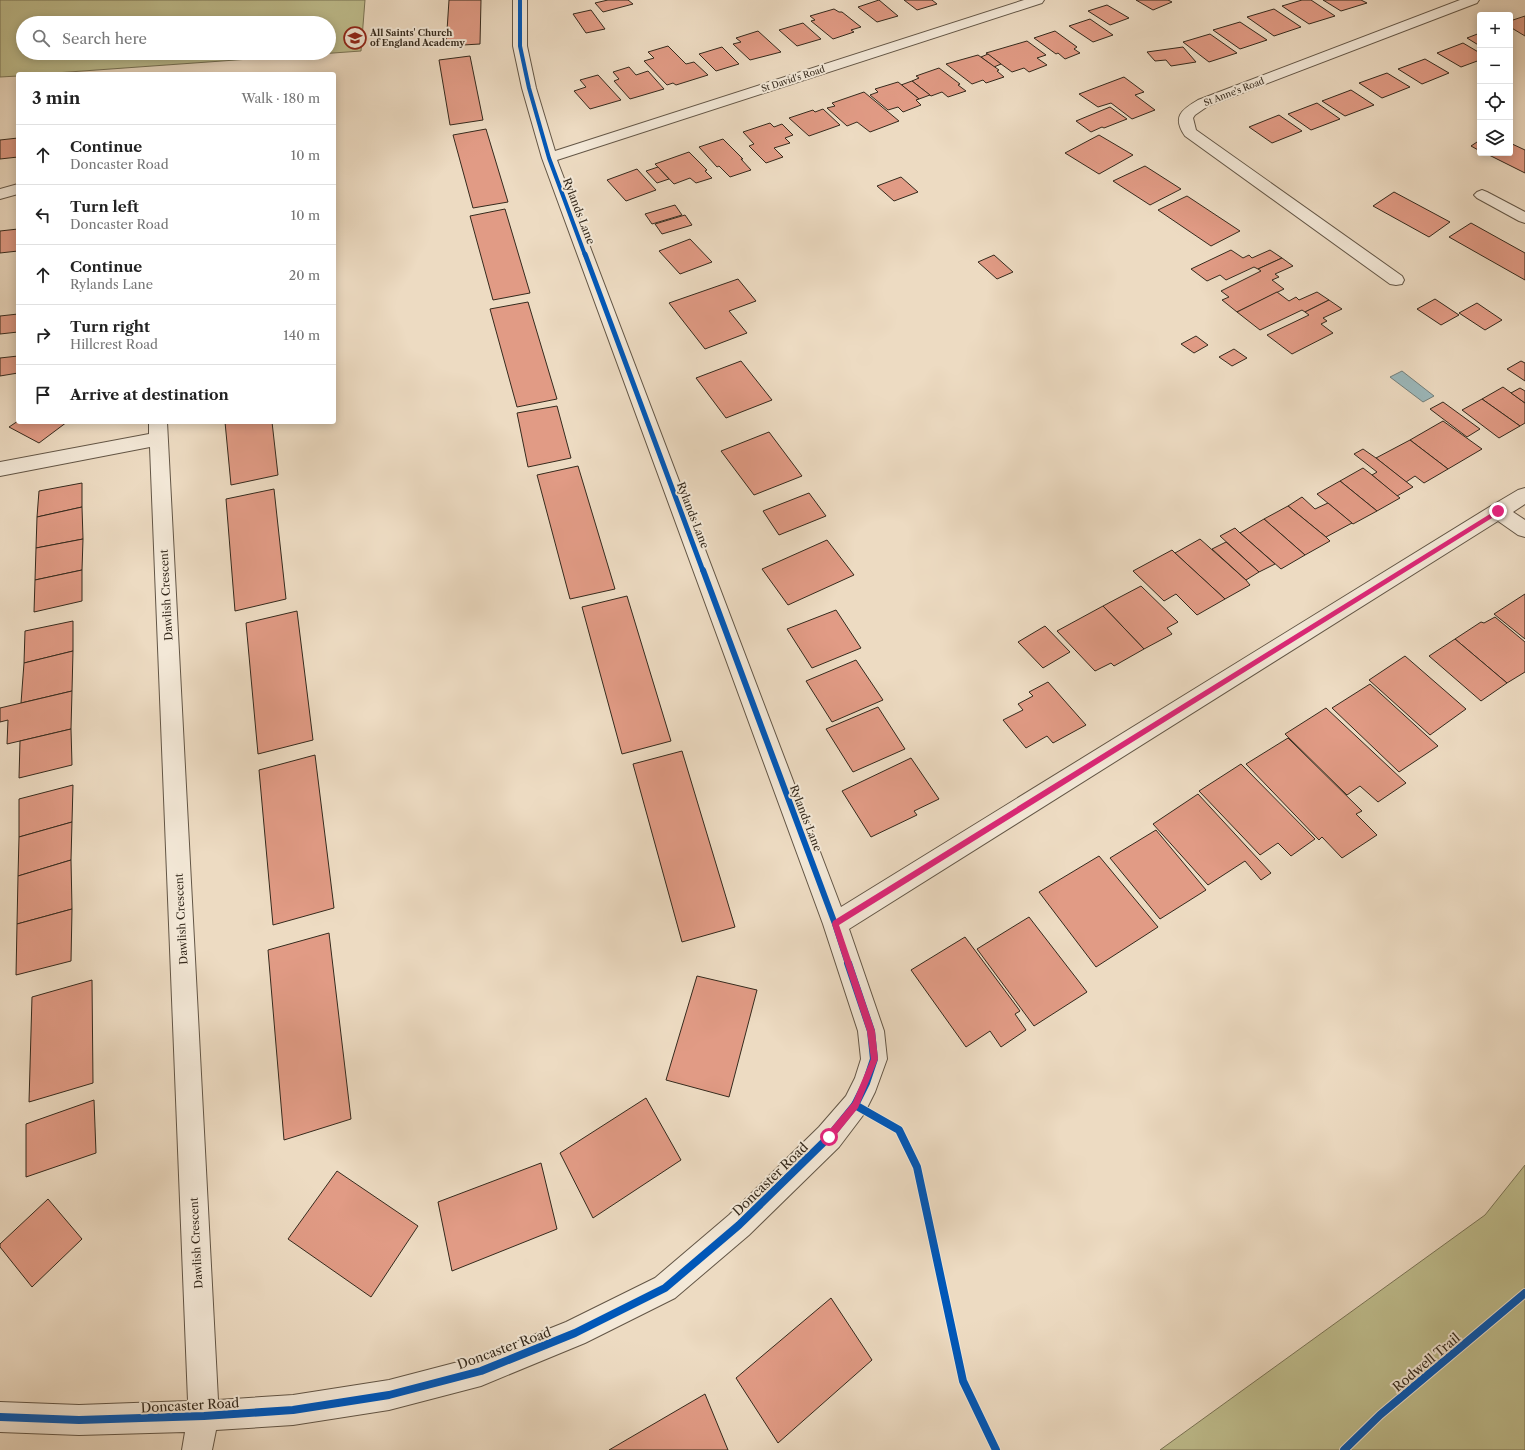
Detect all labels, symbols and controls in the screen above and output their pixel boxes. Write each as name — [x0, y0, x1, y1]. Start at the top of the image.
map controls — [1477, 12, 1513, 156]
button: + — [1477, 12, 1513, 48]
search box — [16, 16, 336, 60]
school or university icon: All Saints' Church of England Academy — [342, 25, 368, 51]
icon: search — [30, 27, 52, 49]
place label: All Saints' Church of England Academy — [369, 27, 465, 48]
text: Search here — [62, 29, 147, 48]
button: − — [1477, 48, 1513, 84]
street label: St David's Road — [760, 63, 827, 94]
street label: St Anne's Road — [1202, 75, 1266, 108]
button: locate — [1477, 84, 1513, 120]
text: 3 min — [32, 88, 81, 108]
text: Walk · 180 m — [241, 90, 320, 106]
button: layers — [1477, 120, 1513, 156]
text: Continue — [70, 137, 142, 156]
icon: ahead — [32, 144, 54, 166]
text: 10 m — [291, 147, 320, 163]
text: Doncaster Road — [70, 156, 169, 172]
street label: Rylands Lane — [560, 176, 598, 246]
text: Turn left — [70, 197, 139, 216]
icon: left — [32, 204, 54, 226]
text: 10 m — [291, 207, 320, 223]
text: Doncaster Road — [70, 216, 169, 232]
text: Continue — [70, 257, 142, 276]
icon: ahead — [32, 264, 54, 286]
text: 20 m — [289, 267, 320, 283]
text: Rylands Lane — [70, 276, 153, 292]
text: Turn right — [70, 317, 150, 336]
icon: right — [32, 324, 54, 346]
text: 140 m — [283, 327, 320, 343]
text: Hillcrest Road — [70, 336, 158, 352]
icon: arrive — [32, 384, 54, 406]
text: Arrive at destination — [70, 385, 229, 404]
street label: Rylands Lane — [674, 480, 712, 550]
route end — [1489, 502, 1507, 520]
street label: Dawlish Crescent — [157, 549, 175, 641]
street label: Rylands Lane — [787, 783, 825, 853]
street label: Dawlish Crescent — [172, 873, 190, 965]
route start — [820, 1128, 838, 1146]
street label: Doncaster Road — [729, 1139, 811, 1219]
street label: Dawlish Crescent — [187, 1197, 205, 1289]
street label: Doncaster Road — [455, 1324, 553, 1372]
street label: Rodwell Trail — [1389, 1329, 1463, 1395]
street label: Doncaster Road — [140, 1394, 240, 1416]

